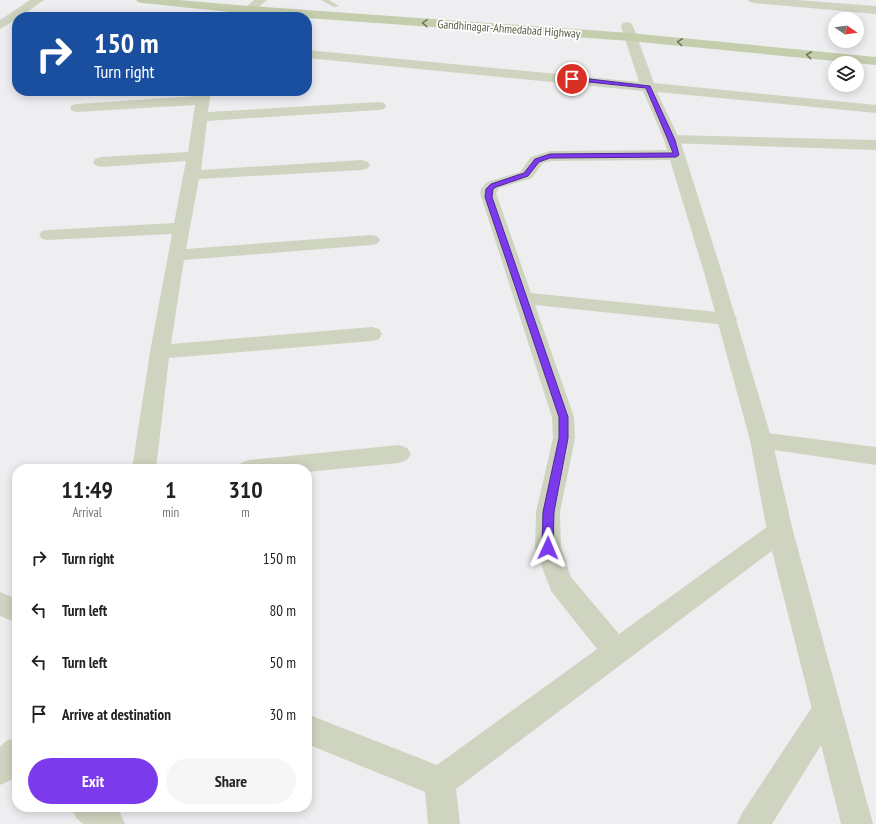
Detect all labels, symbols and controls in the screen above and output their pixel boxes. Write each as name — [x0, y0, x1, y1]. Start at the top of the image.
north arrow — [828, 12, 864, 48]
map controls — [828, 12, 864, 92]
street label: Gandhinagar-Ahmedabad Highway — [437, 16, 581, 41]
one-way arrow — [422, 18, 428, 27]
text: 150 m — [94, 24, 158, 61]
icon: right — [28, 28, 80, 80]
one-way arrow — [677, 38, 683, 47]
one-way arrow — [806, 50, 812, 59]
button: layers — [828, 56, 864, 92]
text: Turn right — [94, 60, 154, 83]
pin — [555, 62, 589, 96]
icon: arrive — [561, 68, 583, 90]
text: 11:49 — [61, 474, 113, 505]
text: 1 — [165, 474, 176, 505]
text: 310 — [228, 474, 263, 505]
text: Arrival — [72, 504, 102, 521]
text: min — [162, 504, 179, 521]
text: m — [241, 504, 250, 521]
position arrow — [527, 527, 569, 569]
icon: right — [28, 547, 50, 569]
text: Turn right — [62, 549, 114, 568]
text: 150 m — [263, 549, 296, 568]
icon: left — [28, 599, 50, 621]
text: Turn left — [62, 601, 107, 620]
text: 80 m — [270, 601, 296, 620]
icon: left — [28, 651, 50, 673]
text: Turn left — [62, 653, 107, 672]
text: 50 m — [270, 653, 296, 672]
icon: arrive — [28, 703, 50, 725]
text: Arrive at destination — [62, 705, 171, 724]
text: 30 m — [270, 705, 296, 724]
button: Exit — [28, 758, 158, 804]
button: Share — [166, 758, 296, 804]

